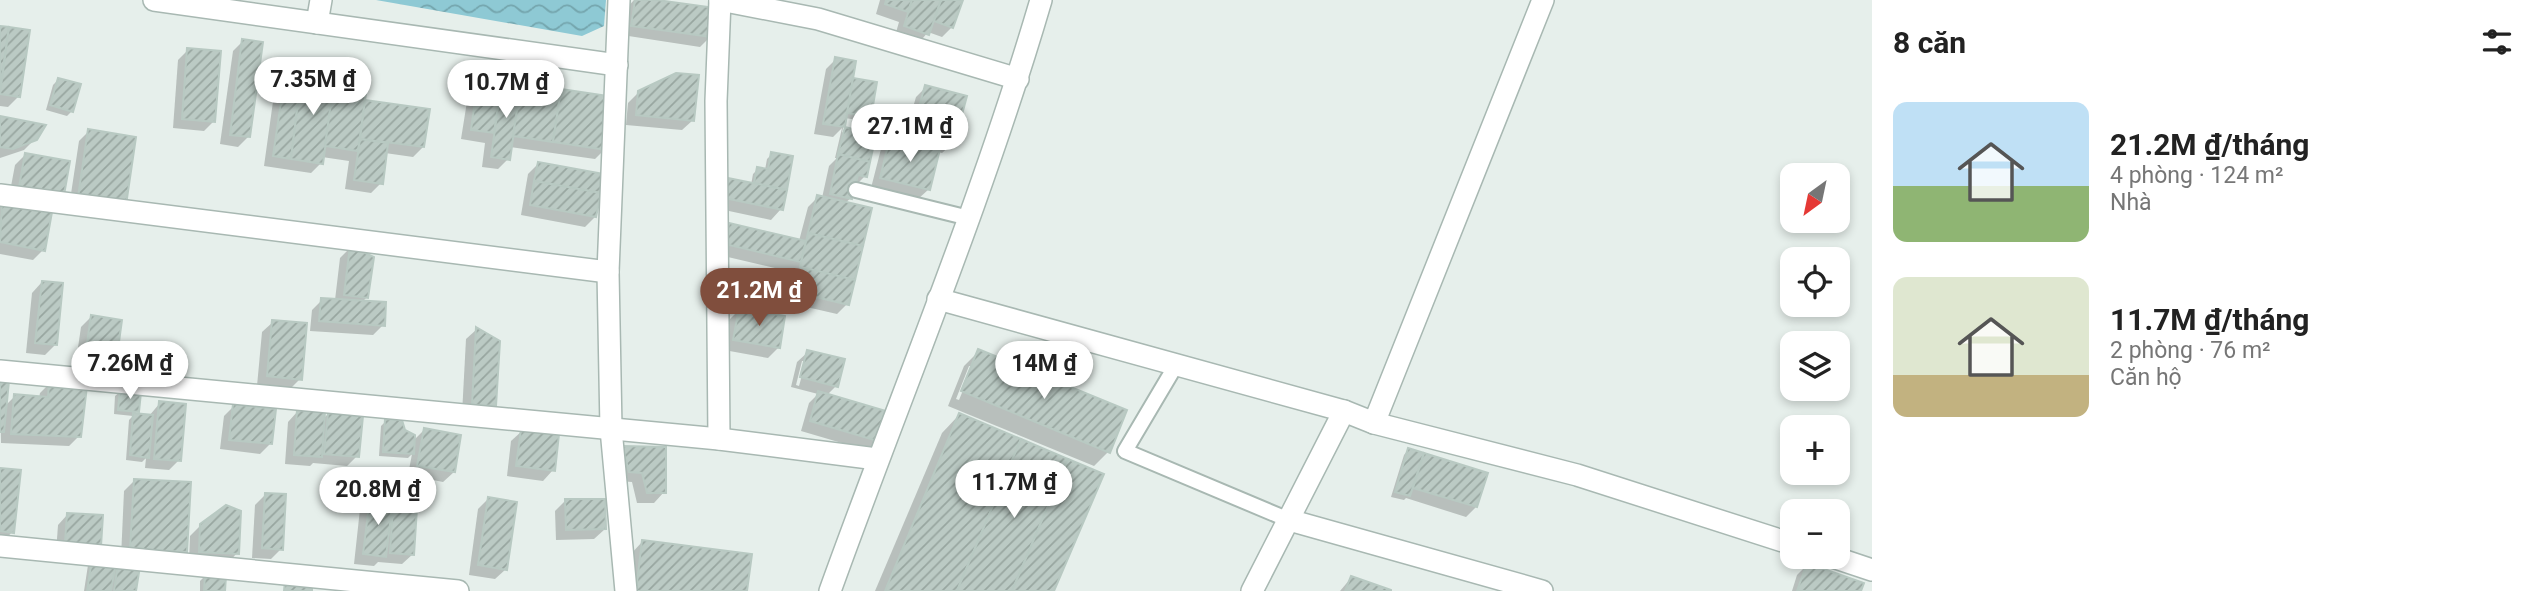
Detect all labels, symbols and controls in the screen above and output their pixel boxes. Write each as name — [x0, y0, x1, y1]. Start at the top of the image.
icon: filters — [2478, 23, 2516, 61]
text: 8 căn — [1893, 25, 1966, 60]
pin: 7.35M ₫ — [248, 58, 378, 117]
pin: 10.7M ₫ — [441, 60, 571, 120]
text: 7.35M ₫ — [270, 66, 356, 93]
text: 10.7M ₫ — [463, 69, 549, 96]
pin: 27.1M ₫ — [845, 104, 975, 164]
text: 27.1M ₫ — [867, 113, 953, 140]
text: 21.2M ₫/tháng — [2110, 127, 2309, 162]
icon: home — [1949, 130, 2033, 214]
text: 4 phòng · 124 m² — [2110, 162, 2283, 189]
north arrow — [1780, 163, 1850, 233]
map controls — [1780, 163, 1850, 569]
text: Nhà — [2110, 189, 2152, 216]
button: locate — [1780, 247, 1850, 317]
pin: 21.2M ₫ — [694, 268, 824, 328]
text: 21.2M ₫ — [716, 277, 802, 304]
text: 11.7M ₫/tháng — [2110, 302, 2309, 337]
icon: home — [1949, 305, 2033, 389]
button: layers — [1780, 331, 1850, 401]
text: 2 phòng · 76 m² — [2110, 337, 2271, 364]
pin: 7.26M ₫ — [65, 342, 195, 401]
pin: 14M ₫ — [995, 342, 1093, 401]
text: 7.26M ₫ — [87, 350, 173, 377]
text: 14M ₫ — [1011, 350, 1077, 377]
text: Căn hộ — [2110, 364, 2182, 391]
button: + — [1780, 415, 1850, 485]
pin: 11.7M ₫ — [949, 461, 1079, 520]
pin: 20.8M ₫ — [313, 468, 443, 527]
text: 11.7M ₫ — [971, 469, 1057, 496]
text: 20.8M ₫ — [335, 476, 421, 503]
button: − — [1780, 499, 1850, 569]

